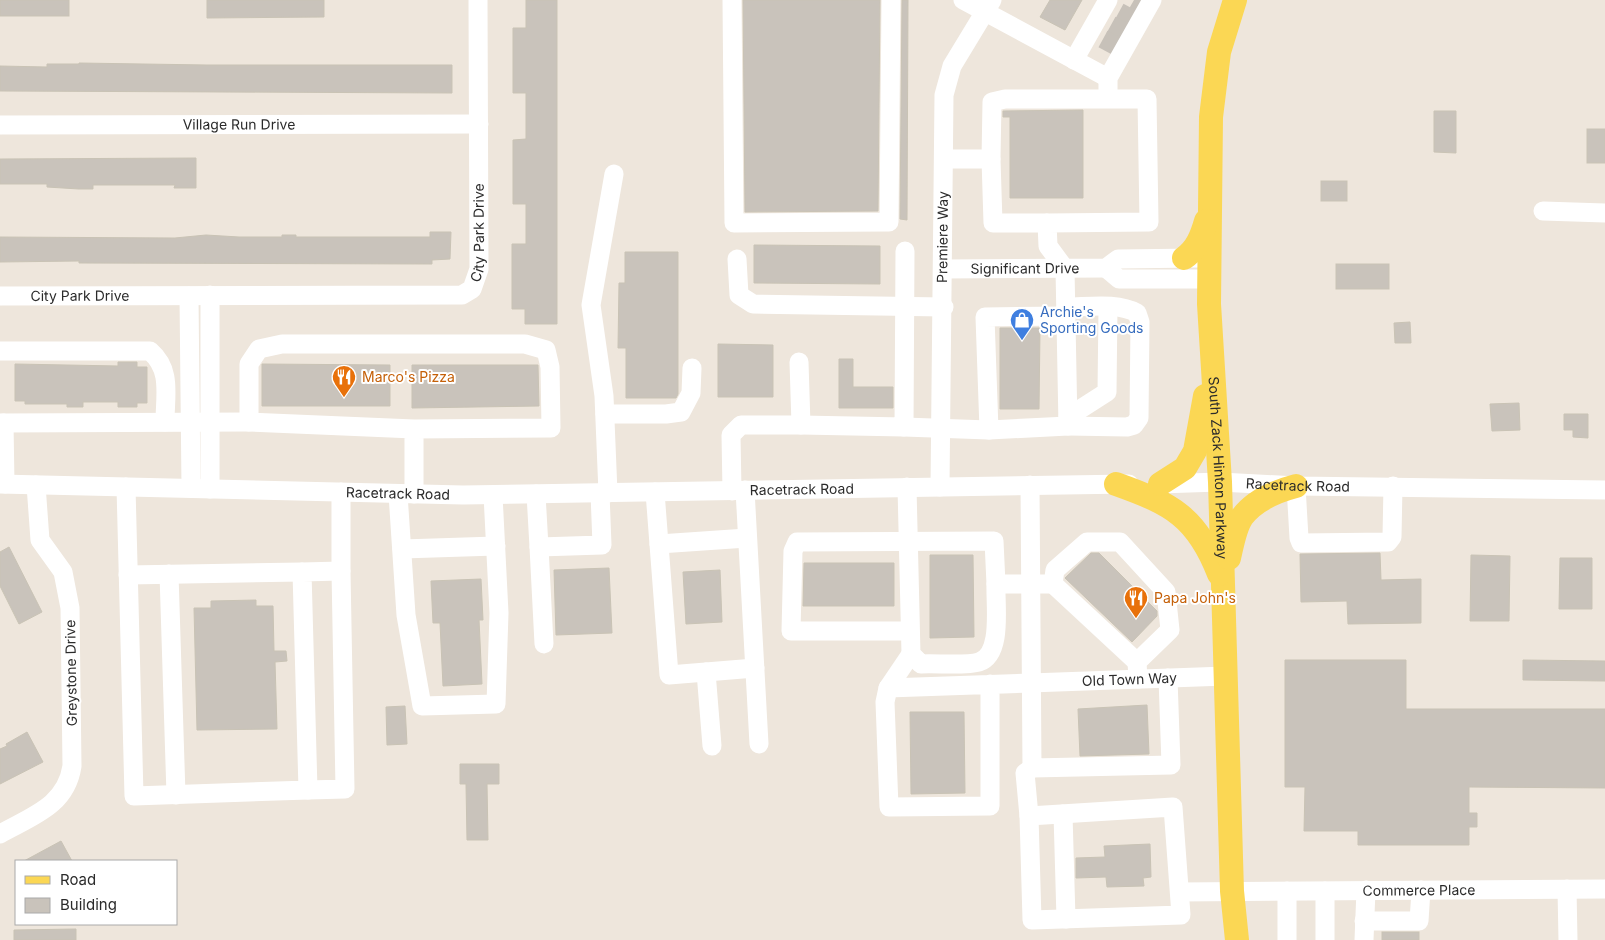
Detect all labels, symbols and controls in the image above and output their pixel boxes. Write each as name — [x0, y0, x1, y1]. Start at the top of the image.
street label: Village Run Drive — [183, 115, 295, 133]
street label: City Park Drive — [466, 183, 487, 284]
street label: Premiere Way — [933, 191, 951, 283]
street label: Significant Drive — [971, 259, 1079, 277]
street label: City Park Drive — [30, 287, 130, 304]
place label: Archie's Sporting Goods — [1040, 303, 1143, 336]
shop icon: Archie's Sporting Goods — [1009, 307, 1035, 341]
restaurant icon: Marco's Pizza — [331, 364, 357, 398]
place label: Marco's Pizza — [362, 368, 455, 385]
street label: South Zack Hinton Parkway — [1205, 376, 1231, 560]
street label: Racetrack Road — [1245, 474, 1350, 495]
street label: Racetrack Road — [750, 480, 854, 498]
street label: Racetrack Road — [346, 483, 450, 503]
restaurant icon: Papa John's — [1123, 585, 1149, 619]
place label: Papa John's — [1154, 589, 1236, 606]
street label: Greystone Drive — [61, 620, 80, 726]
street label: Old Town Way — [1082, 669, 1177, 689]
legend — [15, 860, 178, 925]
text: Road — [60, 870, 96, 889]
street label: Commerce Place — [1362, 881, 1475, 899]
text: Building — [60, 895, 117, 914]

